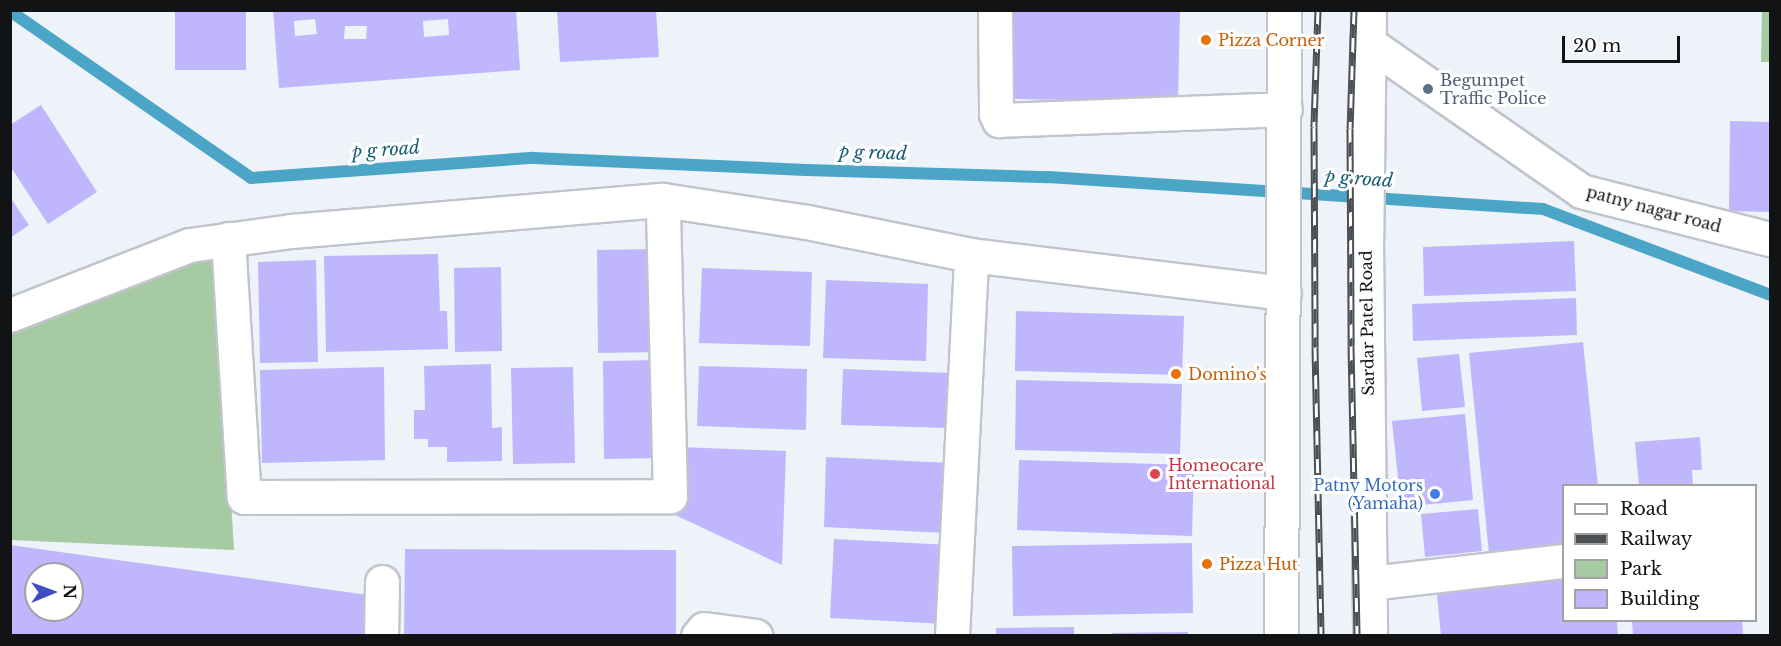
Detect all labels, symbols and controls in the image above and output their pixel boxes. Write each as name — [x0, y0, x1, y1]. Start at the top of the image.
scale bar — [1565, 24, 1684, 62]
place label: Pizza Corner — [1218, 30, 1324, 50]
marker: Pizza Corner — [1199, 33, 1213, 47]
text: 20 m — [1573, 35, 1621, 57]
place label: Begumpet Traffic Police — [1440, 70, 1546, 108]
marker: Begumpet Traffic Police — [1421, 82, 1435, 96]
water label: p g road — [351, 137, 421, 163]
water label: p g road — [838, 141, 908, 165]
water label: p g road — [1324, 166, 1394, 192]
street label: patny nagar road — [1584, 182, 1724, 236]
street label: Sardar Patel Road — [1356, 250, 1378, 396]
place label: Domino's — [1188, 364, 1267, 384]
marker: Domino's — [1169, 367, 1183, 381]
place label: Homeocare International — [1168, 455, 1275, 493]
marker: Homeocare International — [1146, 465, 1164, 483]
place label: Patny Motors (Yamaha) — [1313, 475, 1423, 513]
legend — [1562, 484, 1757, 622]
marker: Patny Motors (Yamaha) — [1428, 487, 1442, 501]
text: Road — [1620, 498, 1668, 520]
text: Railway — [1620, 528, 1692, 550]
place label: Pizza Hut — [1219, 554, 1298, 574]
marker: Pizza Hut — [1200, 557, 1214, 571]
text: Park — [1620, 558, 1662, 580]
north arrow — [24, 562, 84, 622]
text: N — [60, 584, 80, 599]
text: Building — [1620, 588, 1699, 610]

